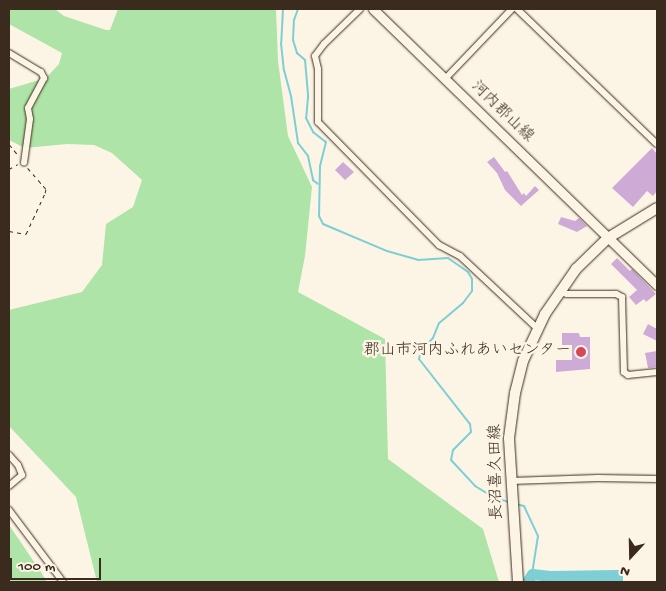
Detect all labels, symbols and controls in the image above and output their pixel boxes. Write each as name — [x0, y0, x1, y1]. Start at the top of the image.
street label: 河内郡山線 — [466, 78, 536, 148]
place label: 郡山市河内ふれあいセンター — [363, 342, 571, 362]
marker: 郡山市河内ふれあいセンター — [575, 346, 587, 358]
street label: 長沼喜久田線 — [488, 424, 508, 520]
north arrow — [606, 531, 656, 581]
scale bar — [12, 548, 104, 580]
text: 100 m — [18, 558, 55, 576]
text: N — [618, 561, 633, 580]

